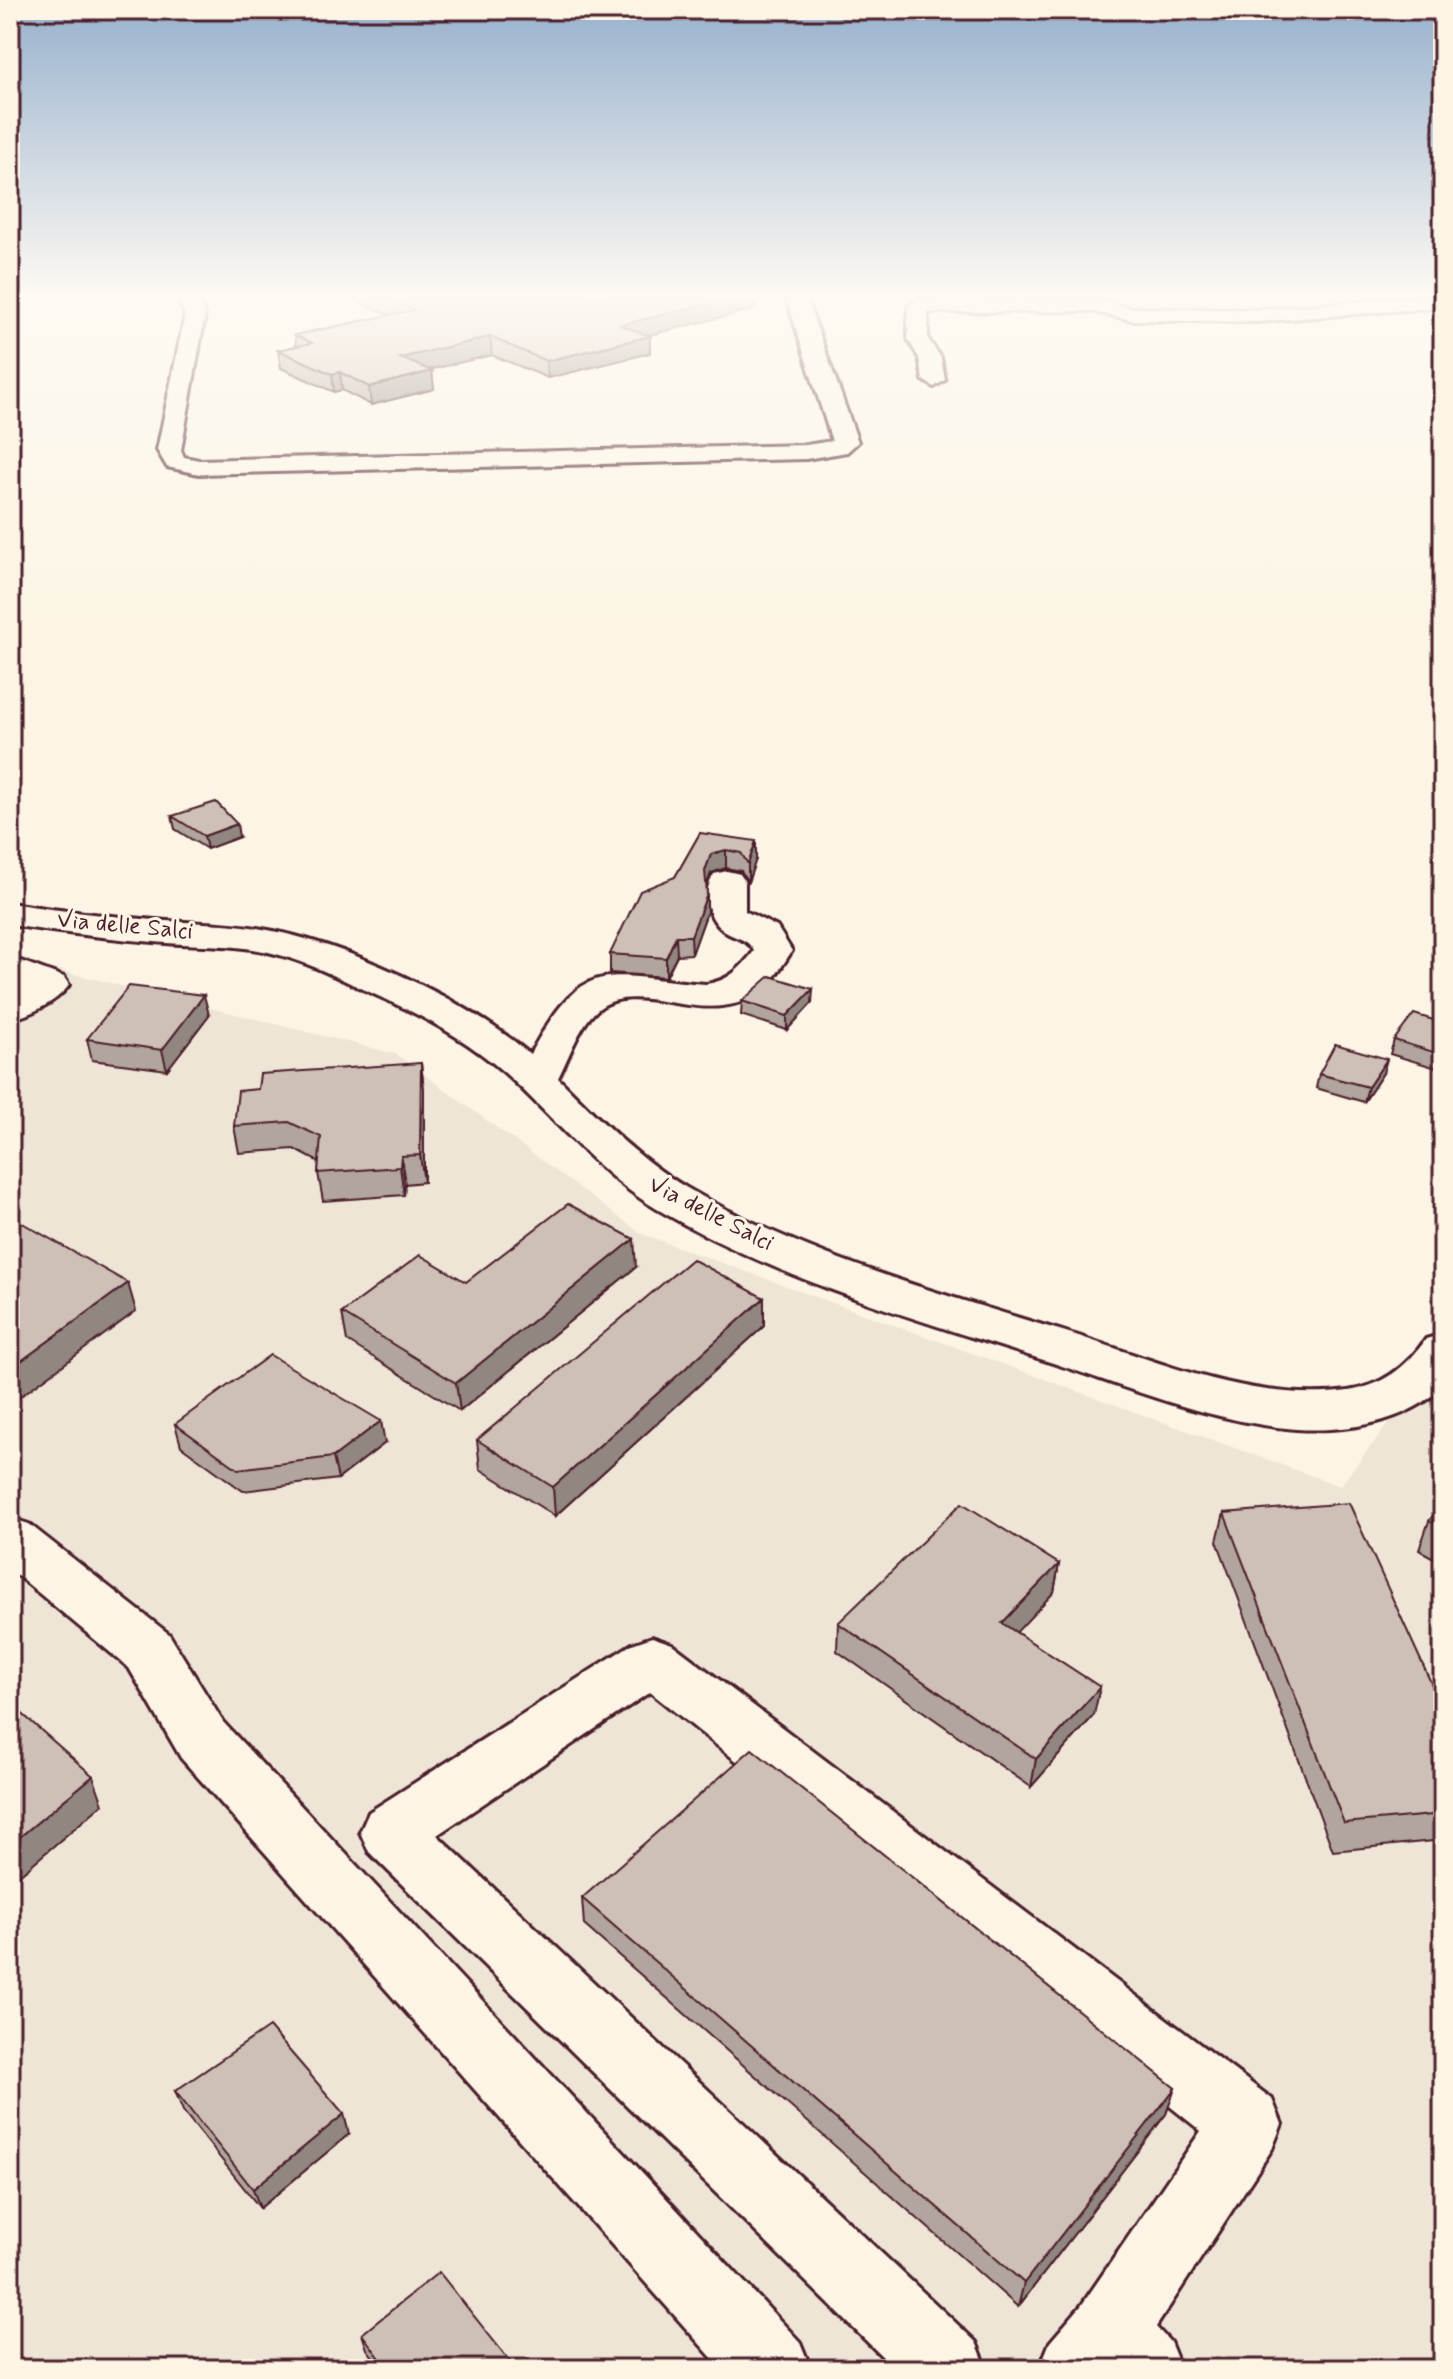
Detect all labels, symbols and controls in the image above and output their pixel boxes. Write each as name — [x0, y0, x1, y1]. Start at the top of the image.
street label: Via delle Salci — [56, 905, 194, 947]
street label: Via delle Salci — [643, 1169, 779, 1259]

